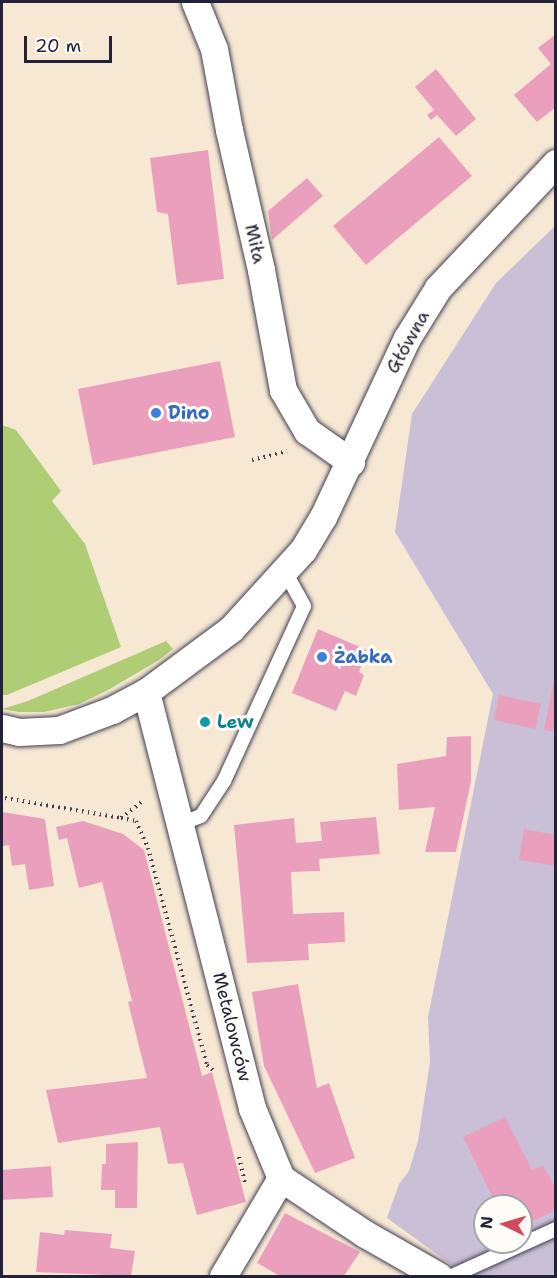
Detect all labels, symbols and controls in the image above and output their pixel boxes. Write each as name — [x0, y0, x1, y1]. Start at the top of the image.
scale bar — [27, 24, 116, 62]
text: 20 m — [35, 34, 81, 58]
street label: Miła — [240, 222, 270, 266]
street label: Główna — [382, 307, 434, 377]
place label: Dino — [168, 402, 210, 424]
marker: Dino — [149, 406, 163, 420]
place label: Żabka — [334, 646, 393, 668]
marker: Żabka — [315, 650, 329, 664]
place label: Lew — [217, 711, 254, 733]
marker: Lew — [198, 715, 212, 729]
street label: Metalowców — [208, 970, 256, 1084]
north arrow — [473, 1194, 533, 1254]
text: N — [476, 1215, 498, 1230]

